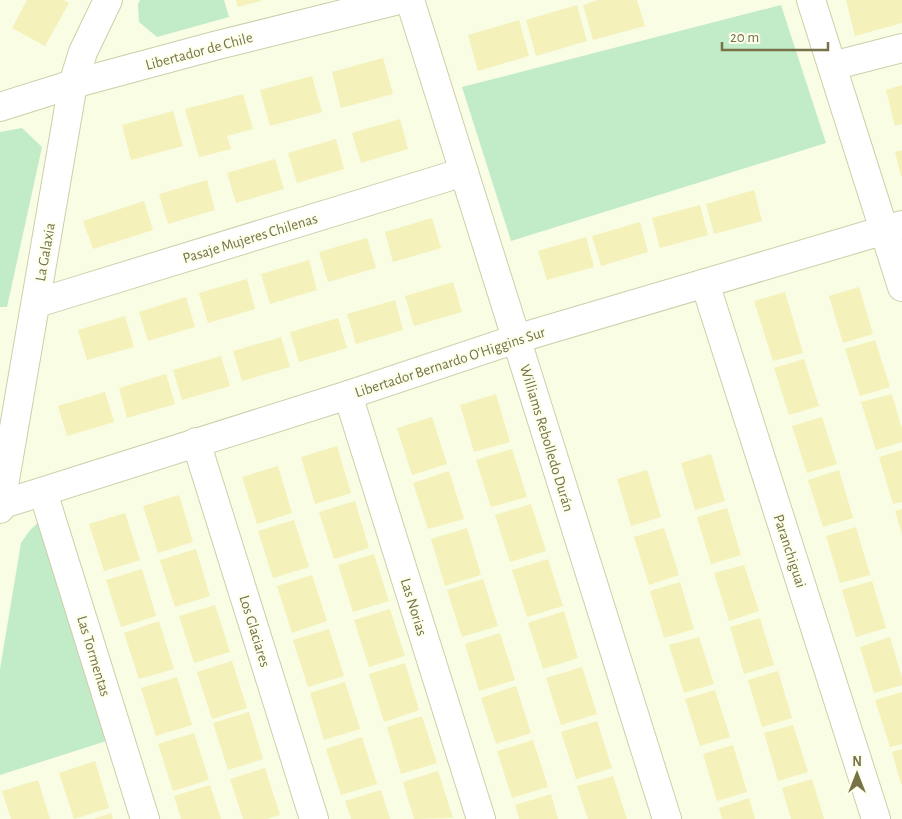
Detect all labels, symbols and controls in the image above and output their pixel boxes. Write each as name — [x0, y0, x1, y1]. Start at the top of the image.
scale bar — [722, 20, 828, 52]
street label: Libertador de Chile — [144, 30, 254, 73]
text: 20 m — [730, 30, 759, 45]
street label: Pasaje Mujeres Chilenas — [181, 211, 319, 266]
street label: La Galaxia — [33, 222, 58, 283]
street label: Libertador Bernardo O'Higgins Sur — [353, 325, 547, 400]
street label: Williams Rebolledo Durán — [517, 363, 576, 513]
street label: Paranchiguai — [771, 513, 808, 590]
street label: Las Norias — [398, 577, 429, 638]
street label: Los Glaciares — [236, 593, 273, 669]
street label: Las Tormentas — [74, 614, 113, 698]
north arrow — [832, 749, 882, 799]
text: N — [852, 755, 862, 769]

